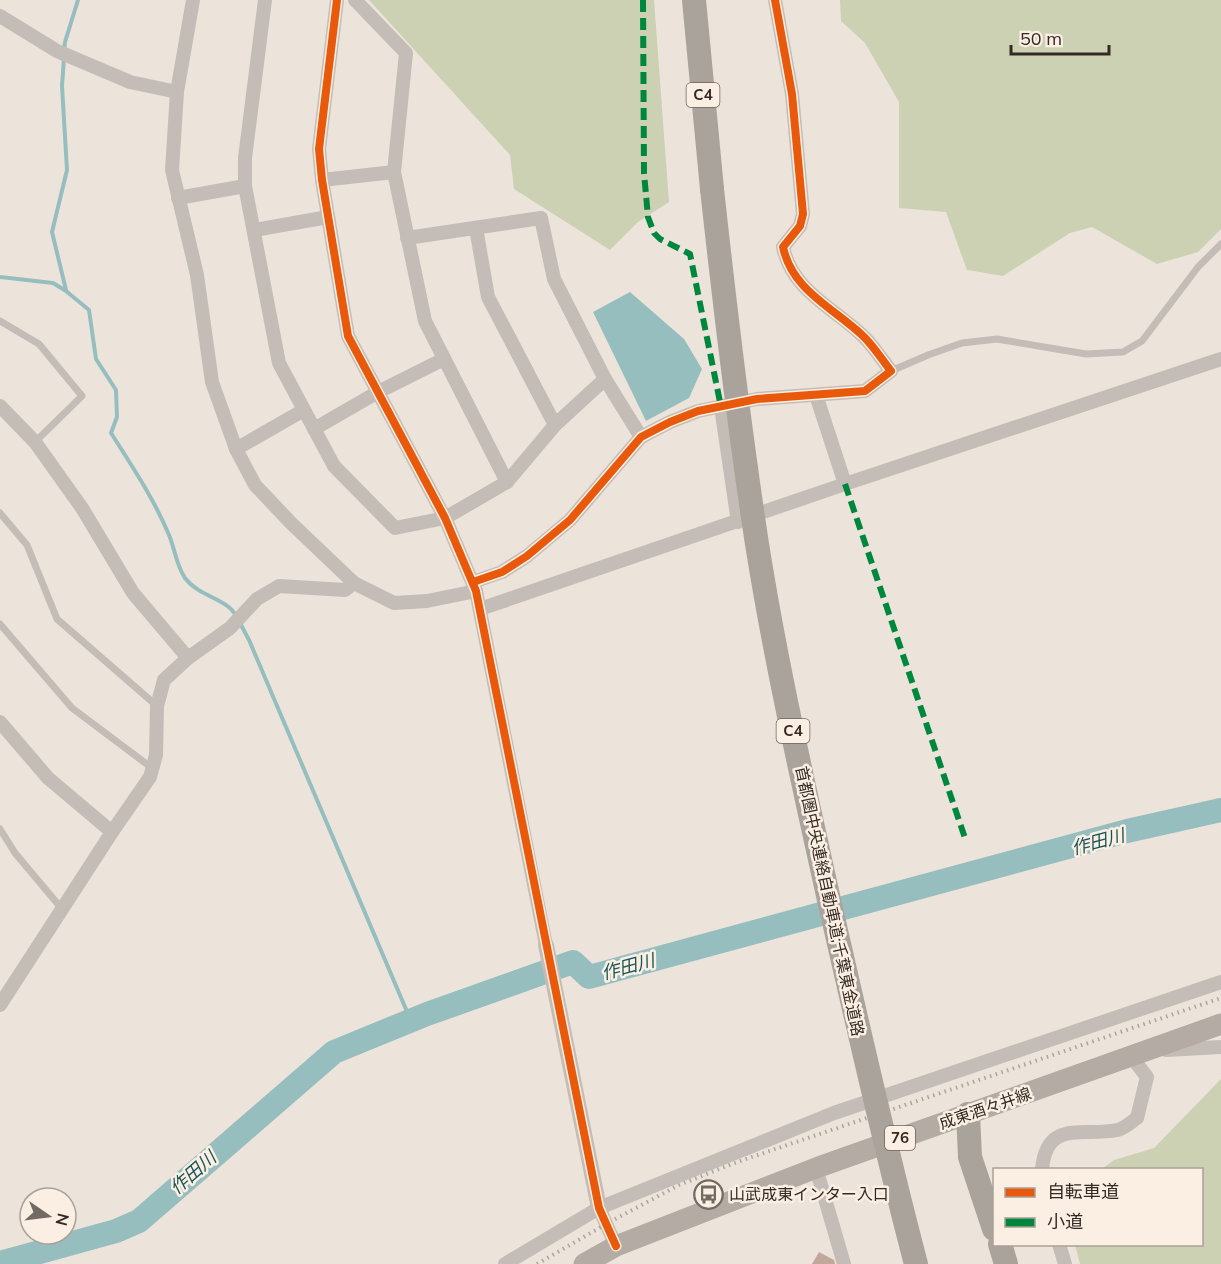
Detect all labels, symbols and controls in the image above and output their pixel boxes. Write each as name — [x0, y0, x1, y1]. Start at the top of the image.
scale bar — [1011, 18, 1108, 56]
text: 50 m — [1020, 27, 1062, 50]
road number: C4 — [686, 83, 720, 107]
road number: C4 — [776, 719, 810, 743]
street label: 首都圏中央連絡自動車道;千葉東金道路 — [792, 764, 868, 1038]
water label: 作田川 — [1069, 823, 1129, 860]
water label: 作田川 — [599, 948, 659, 985]
street label: 成東酒々井線 — [936, 1083, 1034, 1133]
road number: 76 — [885, 1126, 915, 1150]
water label: 作田川 — [165, 1145, 222, 1199]
legend — [993, 1168, 1203, 1246]
bus stop icon: 山武成東インター入口 — [692, 1178, 724, 1210]
text: 自転車道 — [1047, 1180, 1119, 1203]
place label: 山武成東インター入口 — [729, 1184, 889, 1204]
north arrow — [18, 1186, 78, 1246]
text: 小道 — [1047, 1210, 1083, 1233]
text: N — [51, 1211, 74, 1228]

